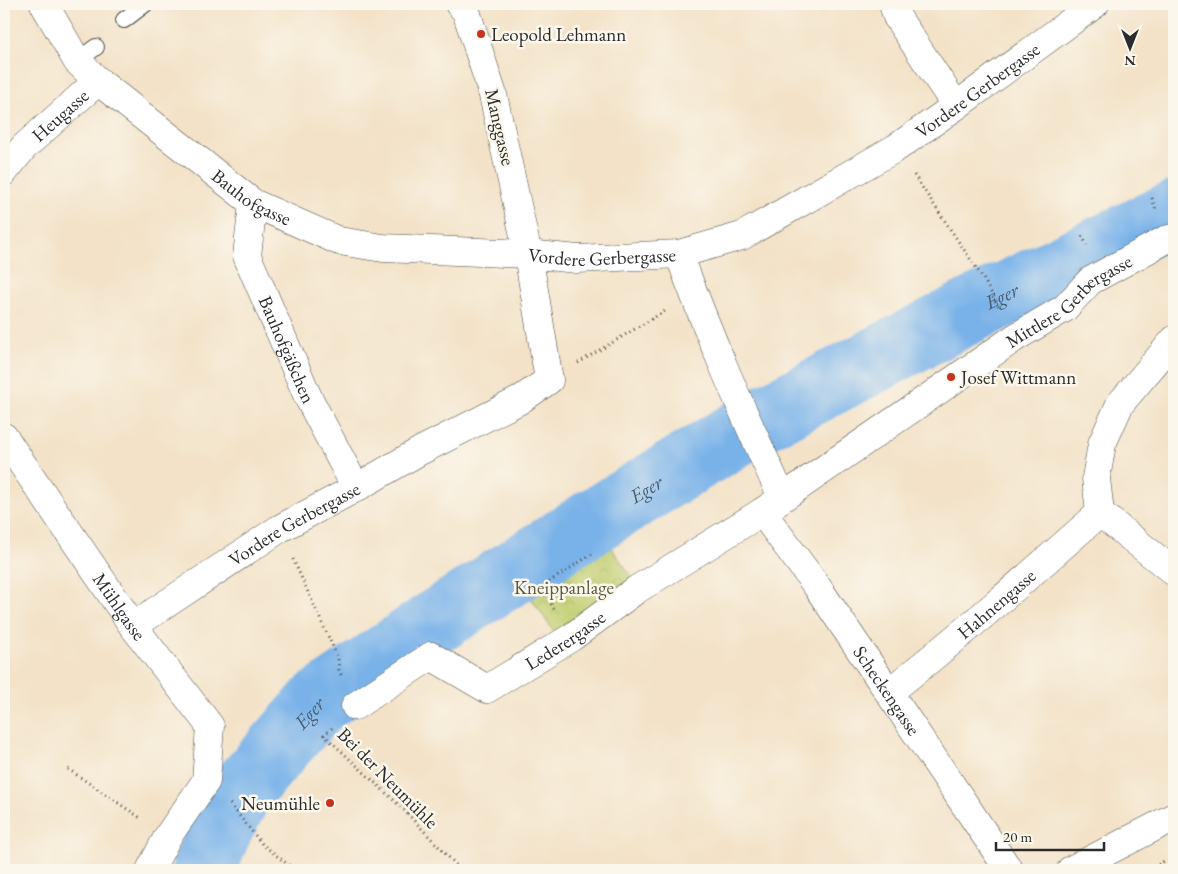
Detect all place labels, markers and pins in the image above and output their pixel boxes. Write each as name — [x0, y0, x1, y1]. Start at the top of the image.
place label: Leopold Lehmann — [491, 22, 626, 47]
marker: Leopold Lehmann — [475, 28, 487, 40]
place label: Josef Wittmann — [959, 365, 1076, 390]
marker: Josef Wittmann — [945, 371, 957, 383]
place label: Neumühle — [241, 791, 320, 816]
marker: Neumühle — [324, 797, 336, 809]

